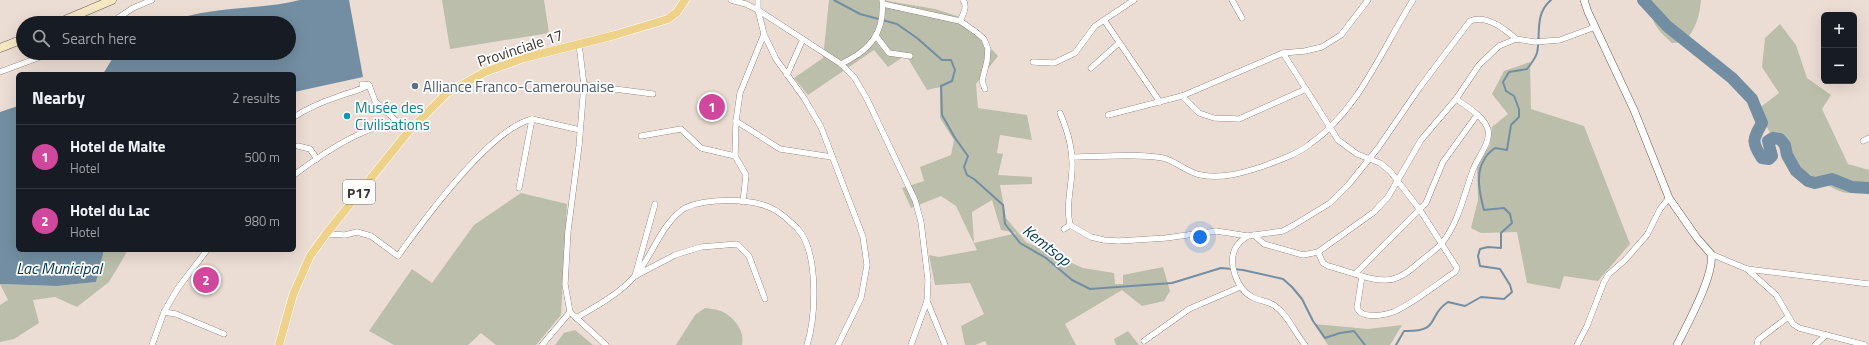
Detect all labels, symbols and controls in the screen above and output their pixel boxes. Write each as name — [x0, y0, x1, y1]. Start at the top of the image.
map controls — [1821, 12, 1857, 84]
button: + — [1821, 12, 1857, 48]
search box — [16, 16, 296, 60]
street label: Provinciale 17 — [474, 23, 566, 73]
icon: search — [30, 27, 52, 49]
text: Search here — [62, 27, 136, 50]
button: − — [1821, 48, 1857, 84]
place label: Alliance Franco-Camerounaise — [423, 75, 614, 98]
marker: Alliance Franco-Camerounaise — [410, 81, 420, 91]
text: Nearby — [32, 85, 85, 111]
text: 2 results — [232, 88, 280, 108]
pin: 1 — [699, 92, 725, 122]
place label: Musée des Civilisations — [355, 96, 430, 136]
marker: Musée des Civilisations — [342, 111, 352, 121]
text: Hotel de Malte — [70, 135, 165, 158]
text: 1 — [41, 147, 49, 167]
text: 500 m — [244, 147, 280, 167]
text: Hotel — [70, 158, 100, 178]
road number: P17 — [343, 180, 375, 204]
text: Hotel du Lac — [70, 199, 150, 222]
text: 2 — [41, 211, 49, 231]
text: 980 m — [244, 211, 280, 231]
water label: Kemtsop — [1018, 218, 1077, 272]
text: Hotel — [70, 222, 100, 242]
your location — [1190, 227, 1210, 247]
water label: Lac Municipal — [16, 256, 103, 280]
pin: 2 — [193, 265, 219, 295]

